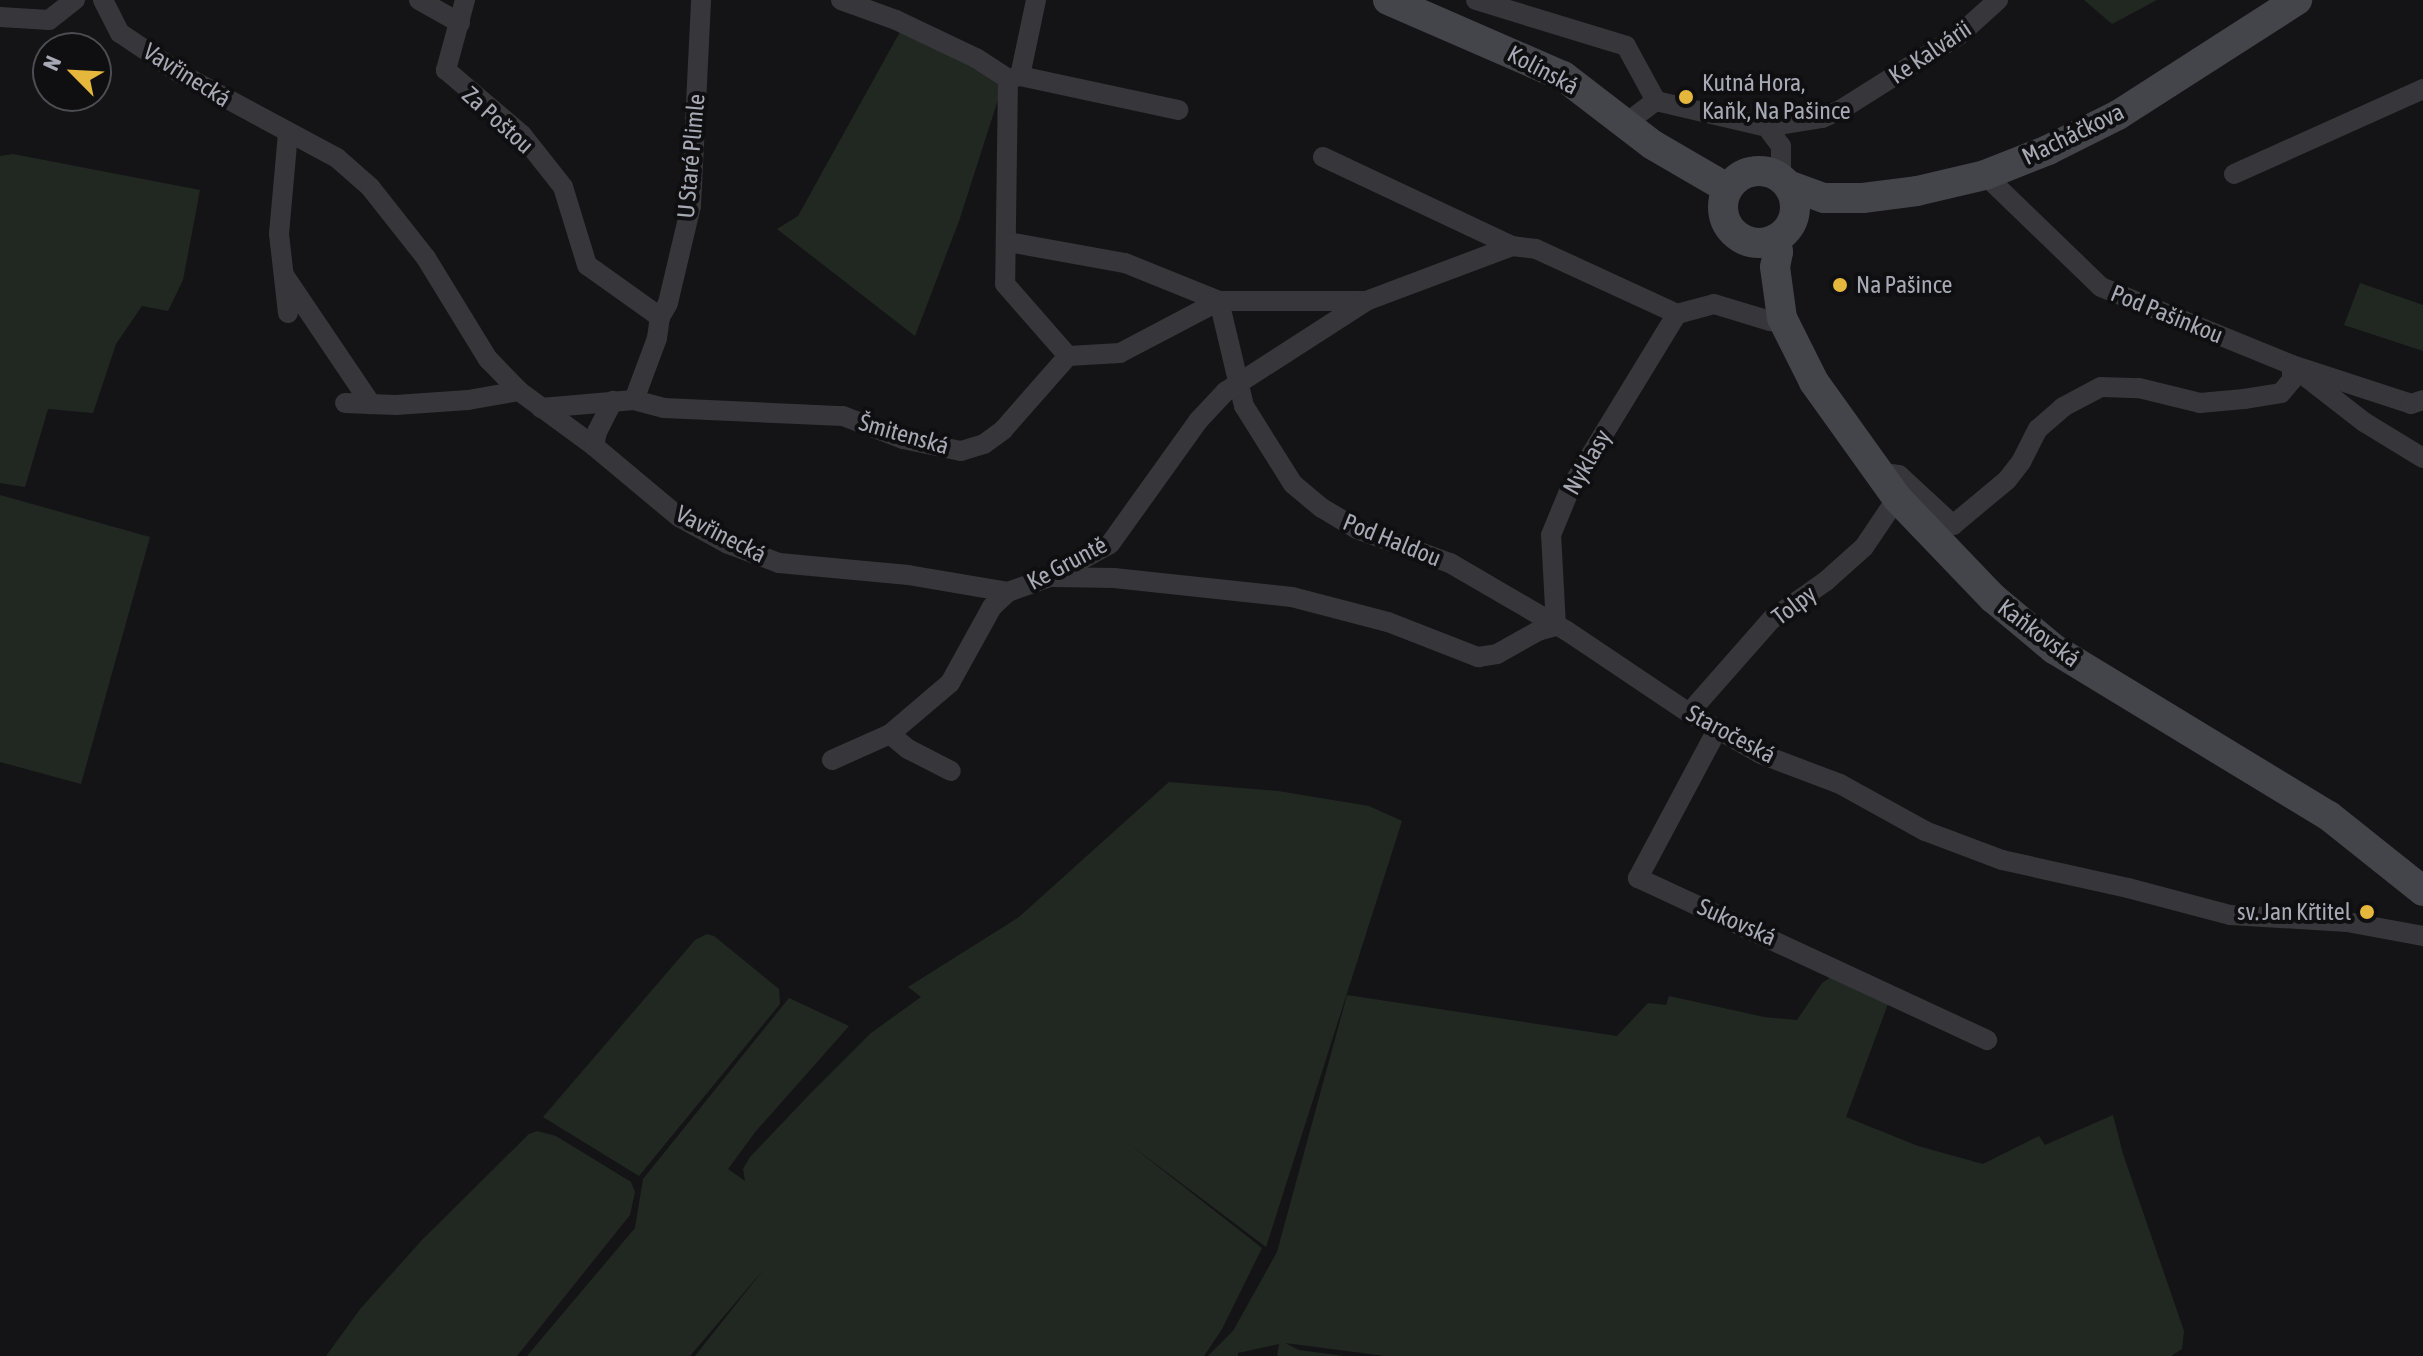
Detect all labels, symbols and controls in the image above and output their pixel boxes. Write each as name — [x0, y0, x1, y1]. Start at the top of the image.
street label: Ke Kalvárii — [1883, 14, 1977, 90]
north arrow — [32, 32, 112, 112]
street label: Vavřinecká — [138, 37, 236, 113]
street label: Kolínská — [1503, 39, 1583, 101]
text: N — [37, 52, 66, 74]
place label: Kutná Hora, Kaňk, Na Pašince — [1702, 69, 1851, 125]
street label: Za Poštou — [456, 81, 540, 159]
marker: Kutná Hora, Kaňk, Na Pašince — [1677, 88, 1695, 106]
street label: U Staré Plimle — [671, 93, 711, 219]
street label: Macháčkova — [2017, 97, 2129, 171]
place label: Na Pašince — [1856, 271, 1952, 299]
marker: Na Pašince — [1831, 276, 1849, 294]
street label: Pod Pašinkou — [2107, 278, 2227, 350]
street label: Šmitenská — [856, 407, 952, 461]
street label: Nyklasy — [1557, 424, 1617, 500]
street label: Vavřinecká — [671, 499, 771, 569]
street label: Pod Haldou — [1339, 507, 1445, 573]
street label: Ke Gruntě — [1022, 530, 1112, 596]
street label: Tolpy — [1766, 579, 1822, 631]
street label: Kaňkovská — [1992, 593, 2086, 673]
street label: Staročeská — [1682, 699, 1780, 769]
street label: Sukovská — [1693, 892, 1781, 952]
place label: sv. Jan Křtitel — [2237, 898, 2351, 926]
marker: sv. Jan Křtitel — [2358, 903, 2376, 921]

